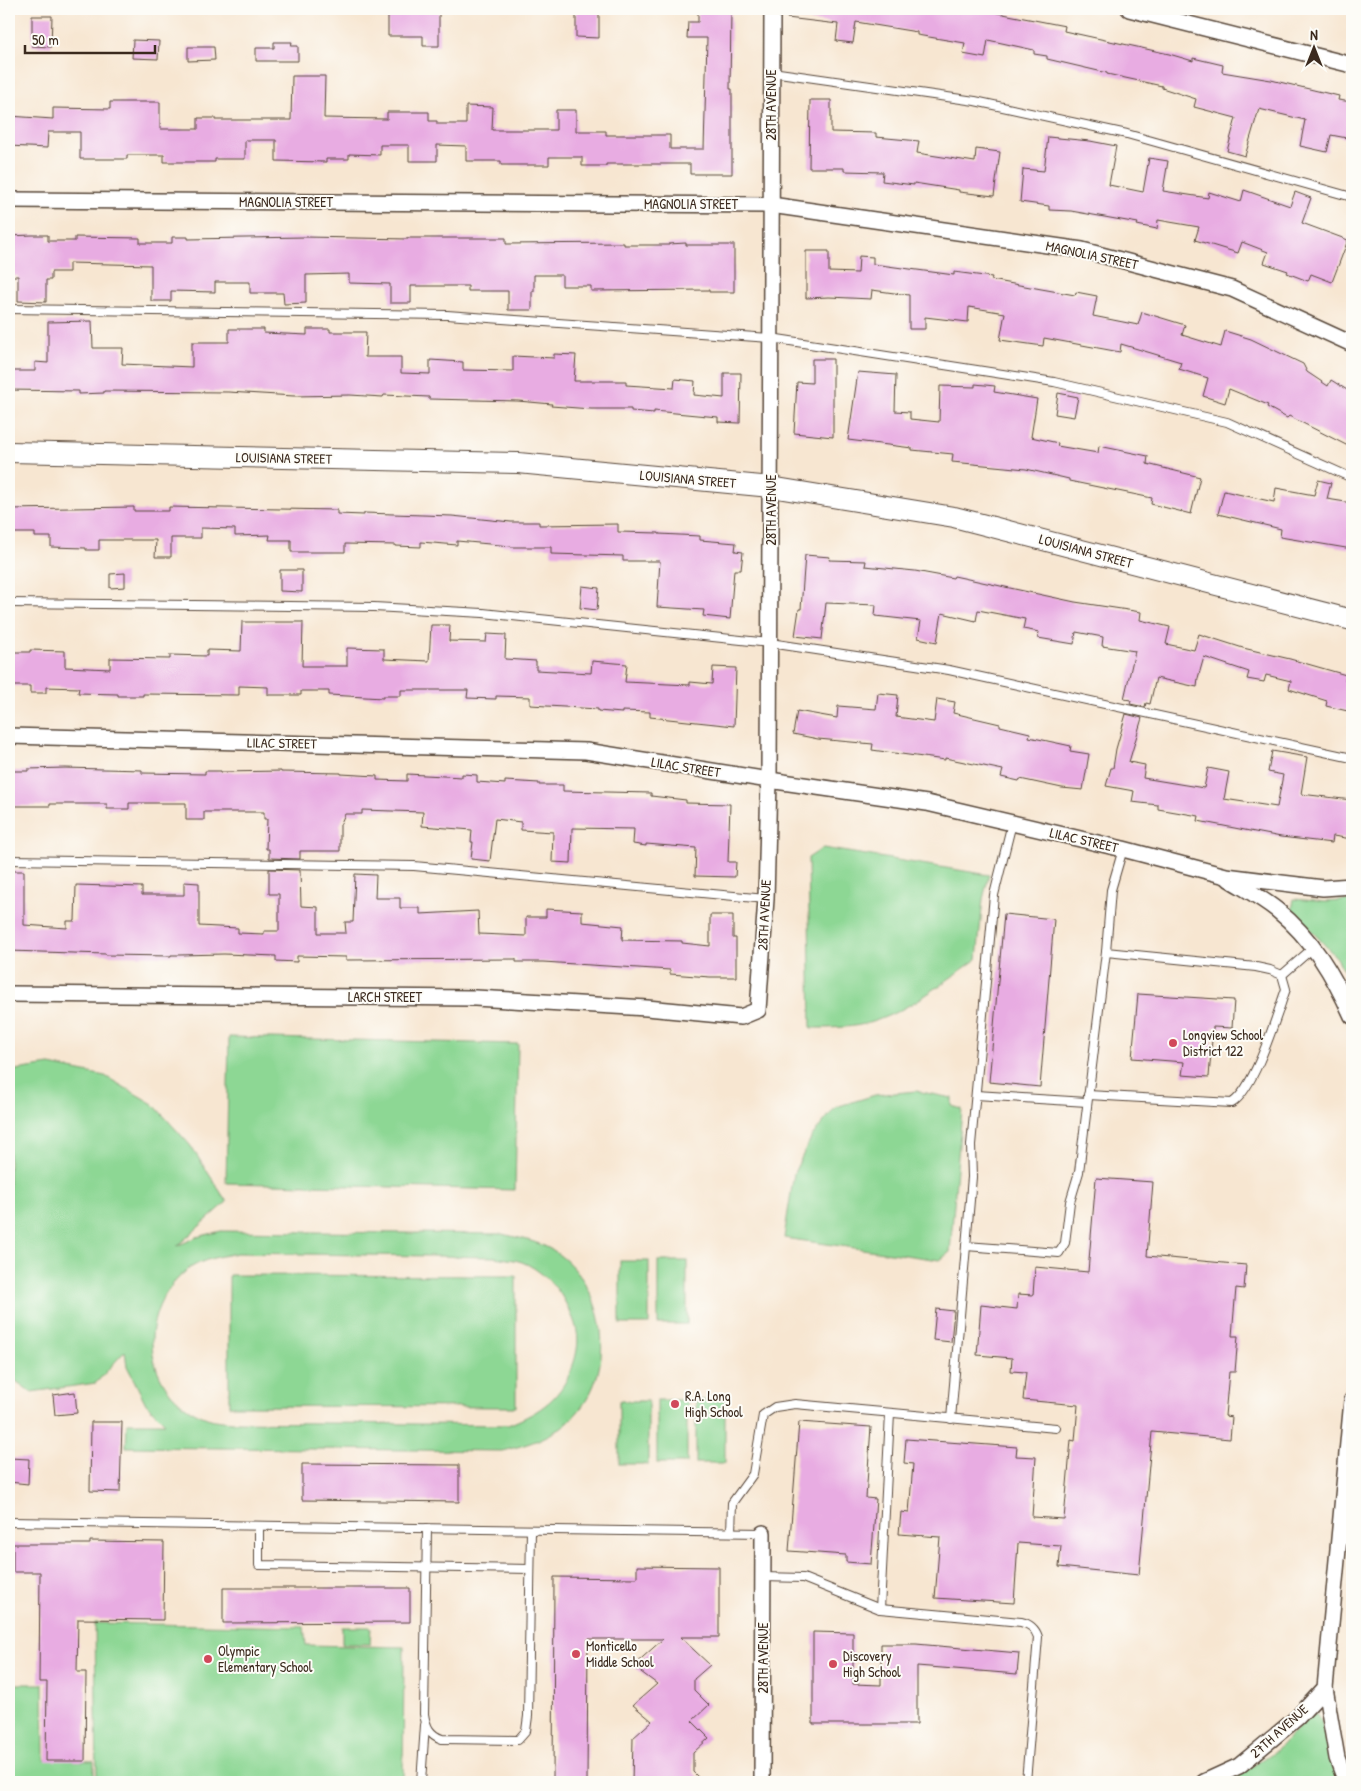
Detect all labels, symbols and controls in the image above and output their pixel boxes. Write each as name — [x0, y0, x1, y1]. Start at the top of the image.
scale bar — [25, 22, 155, 54]
north arrow — [1288, 22, 1338, 72]
text: N — [1310, 25, 1318, 44]
text: 50 m — [32, 29, 59, 50]
street label: 28TH AVENUE — [761, 69, 780, 141]
street label: MAGNOLIA STREET — [239, 192, 333, 211]
street label: MAGNOLIA STREET — [644, 194, 738, 213]
street label: MAGNOLIA STREET — [1044, 235, 1140, 274]
street label: LOUISIANA STREET — [236, 447, 333, 468]
street label: LOUISIANA STREET — [639, 465, 737, 492]
street label: 28TH AVENUE — [761, 474, 780, 546]
street label: LOUISIANA STREET — [1037, 529, 1136, 572]
street label: LILAC STREET — [247, 732, 317, 753]
street label: LILAC STREET — [650, 752, 722, 781]
street label: LILAC STREET — [1048, 822, 1121, 857]
street label: 28TH AVENUE — [752, 879, 775, 951]
street label: LARCH STREET — [348, 987, 422, 1006]
place label: Longview School District 122 — [1183, 1025, 1263, 1060]
marker: Longview School District 122 — [1167, 1037, 1179, 1049]
place label: R.A. Long High School — [685, 1386, 743, 1422]
marker: R.A. Long High School — [669, 1398, 681, 1410]
street label: 28TH AVENUE — [753, 1622, 772, 1694]
place label: Monticello Middle School — [586, 1636, 654, 1671]
place label: Olympic Elementary School — [218, 1641, 313, 1677]
place label: Discovery High School — [843, 1646, 901, 1682]
marker: Monticello Middle School — [570, 1648, 582, 1660]
marker: Olympic Elementary School — [202, 1653, 214, 1665]
marker: Discovery High School — [827, 1658, 839, 1670]
street label: 27TH AVENUE — [1246, 1699, 1312, 1762]

